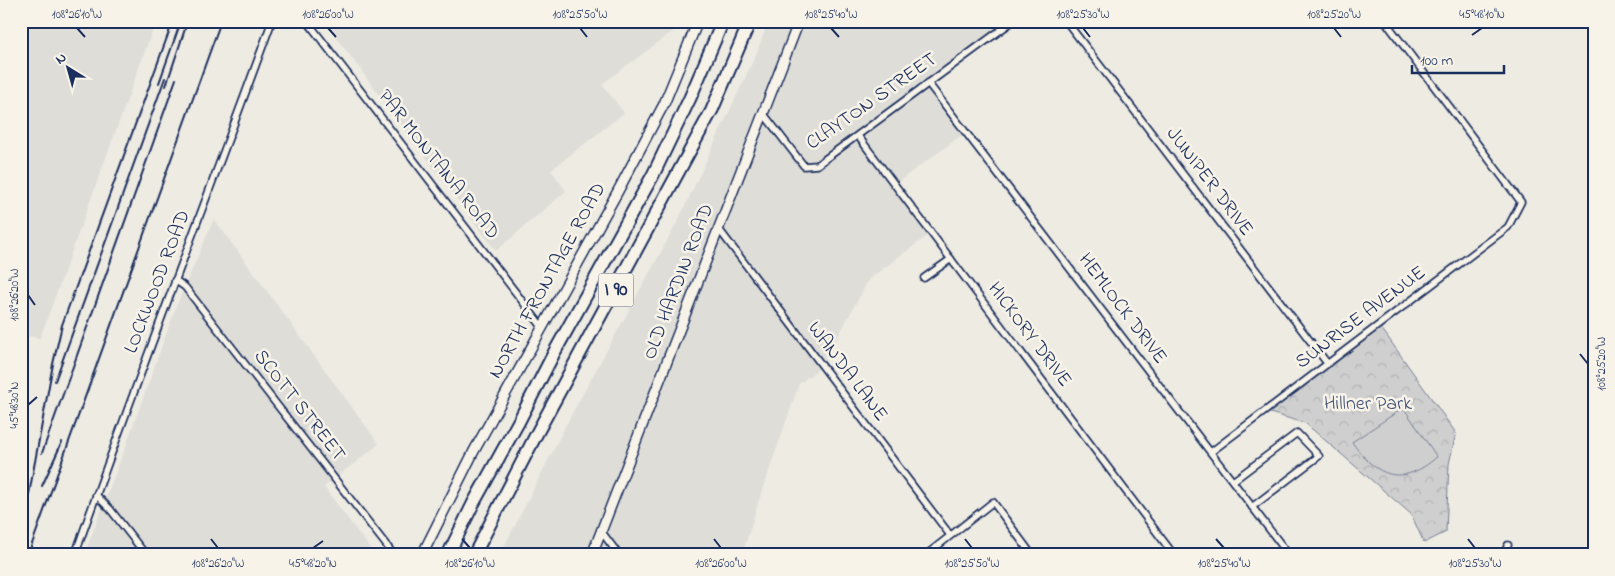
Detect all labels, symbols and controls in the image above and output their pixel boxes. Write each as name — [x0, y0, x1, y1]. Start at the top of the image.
text: 108°26'10"W — [52, 6, 102, 24]
text: 108°26'00"W — [302, 6, 354, 24]
text: 108°25'50"W — [553, 6, 607, 24]
text: 108°25'40"W — [804, 6, 858, 24]
text: 108°25'30"W — [1056, 6, 1110, 24]
text: 108°25'20"W — [1307, 6, 1361, 24]
text: 45°48'10"N — [1459, 6, 1505, 24]
north arrow — [42, 42, 92, 92]
scale bar — [1412, 42, 1505, 74]
street label: CLAYTON STREET — [801, 46, 943, 158]
text: N — [51, 48, 71, 70]
text: 100 m — [1420, 50, 1453, 72]
street label: PAR MONTANA ROAD — [370, 84, 506, 246]
street label: JUNIPER DRIVE — [1158, 121, 1260, 243]
street label: NORTH FRONTAGE ROAD — [482, 178, 614, 384]
street label: OLD HARDIN ROAD — [636, 200, 722, 364]
street label: LOCKWOOD ROAD — [117, 206, 199, 358]
street label: HEMLOCK DRIVE — [1070, 247, 1174, 371]
street label: SUNRISE AVENUE — [1290, 259, 1432, 377]
text: 108°26'20"W — [6, 269, 24, 321]
road number: I 90 — [598, 274, 634, 306]
street label: HICKORY DRIVE — [980, 276, 1078, 394]
street label: WANDA LANE — [800, 316, 894, 428]
text: 108°25'20"W — [1593, 337, 1611, 391]
street label: SCOTT STREET — [246, 344, 352, 468]
text: 45°48'30"N — [6, 382, 24, 428]
park label: Hillner Park — [1324, 390, 1412, 419]
text: 108°26'20"W — [192, 555, 244, 573]
text: 45°48'20"N — [289, 555, 337, 573]
text: 108°26'10"W — [445, 555, 495, 573]
text: 108°26'00"W — [695, 555, 747, 573]
text: 108°25'50"W — [945, 555, 999, 573]
text: 108°25'40"W — [1197, 555, 1251, 573]
text: 108°25'30"W — [1448, 555, 1502, 573]

